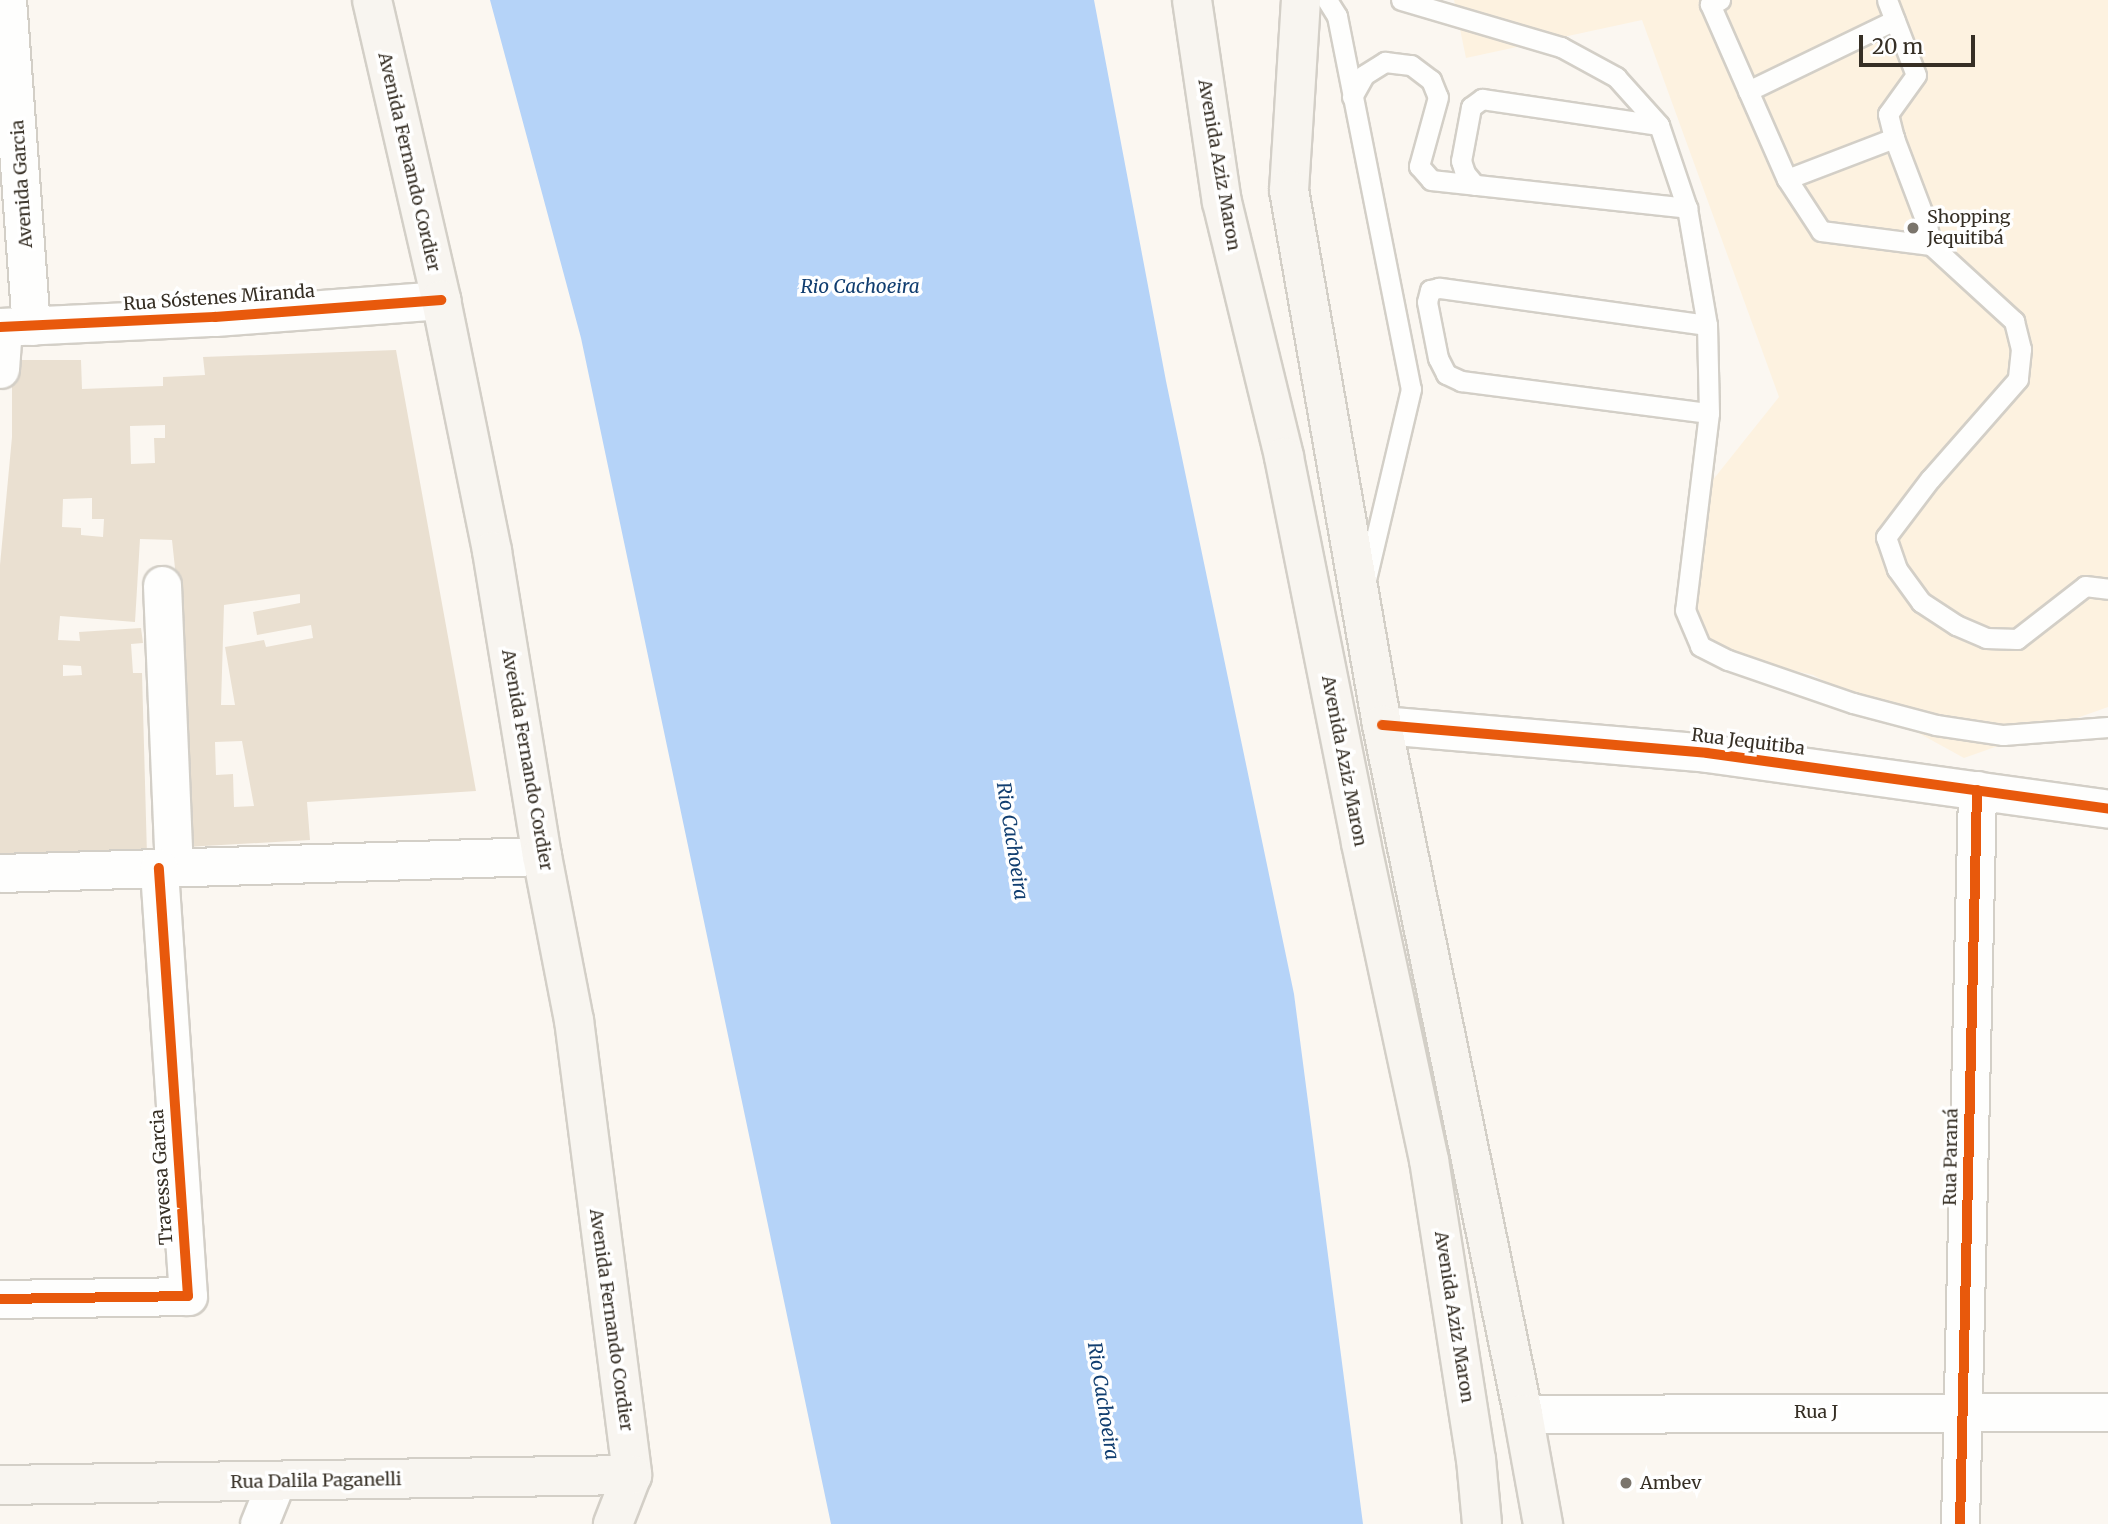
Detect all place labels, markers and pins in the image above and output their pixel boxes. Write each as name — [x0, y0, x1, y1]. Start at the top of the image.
place label: Shopping Jequitibá — [1927, 207, 2010, 249]
marker: Shopping Jequitibá — [1905, 220, 1921, 236]
place label: Ambev — [1640, 1472, 1701, 1494]
marker: Ambev — [1618, 1475, 1634, 1491]

